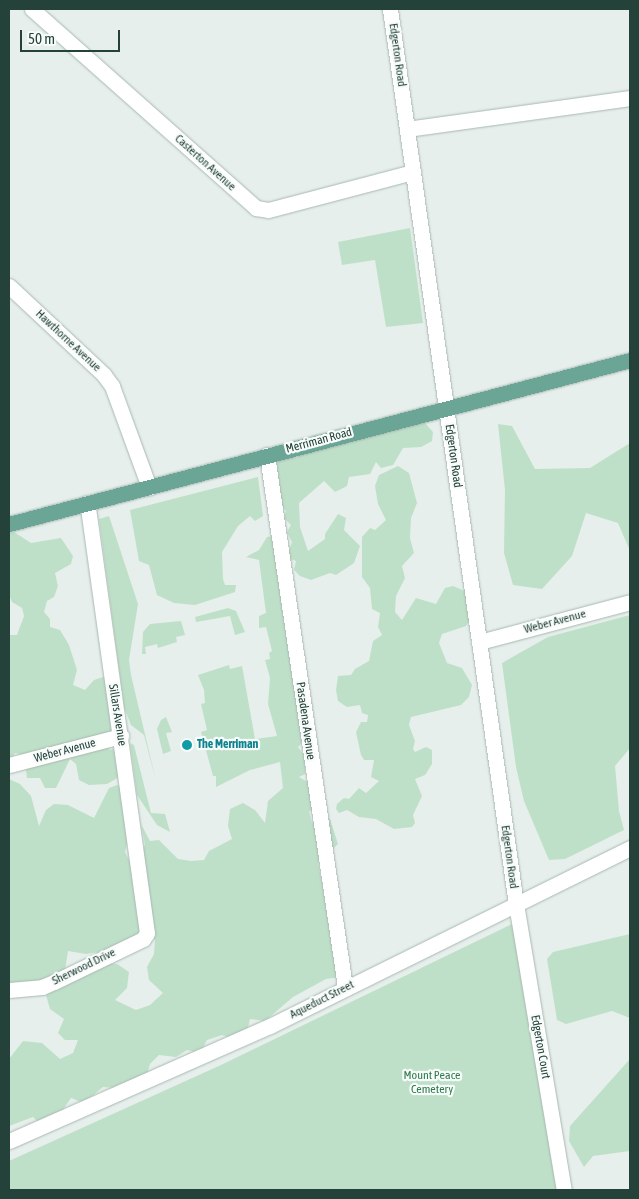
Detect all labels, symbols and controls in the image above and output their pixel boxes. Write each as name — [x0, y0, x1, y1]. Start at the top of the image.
scale bar — [22, 20, 122, 52]
street label: Edgerton Road — [385, 22, 409, 88]
text: 50 m — [28, 30, 55, 47]
street label: Casterton Avenue — [172, 132, 238, 194]
street label: Hawthorne Avenue — [32, 307, 104, 375]
street label: Edgerton Road — [441, 423, 465, 489]
street label: Merriman Road — [284, 425, 354, 457]
street label: Weber Avenue — [523, 607, 587, 637]
street label: Pasadena Avenue — [292, 681, 318, 761]
street label: Sillars Avenue — [105, 683, 129, 747]
street label: Weber Avenue — [33, 736, 97, 766]
place label: The Merriman — [197, 738, 258, 752]
marker: The Merriman — [181, 739, 193, 751]
street label: Edgerton Road — [497, 824, 521, 890]
street label: Sherwood Drive — [50, 945, 118, 989]
street label: Aqueduct Street — [287, 978, 357, 1022]
street label: Edgerton Court — [527, 1014, 553, 1080]
park label: Mount Peace Cemetery — [403, 1069, 461, 1097]

